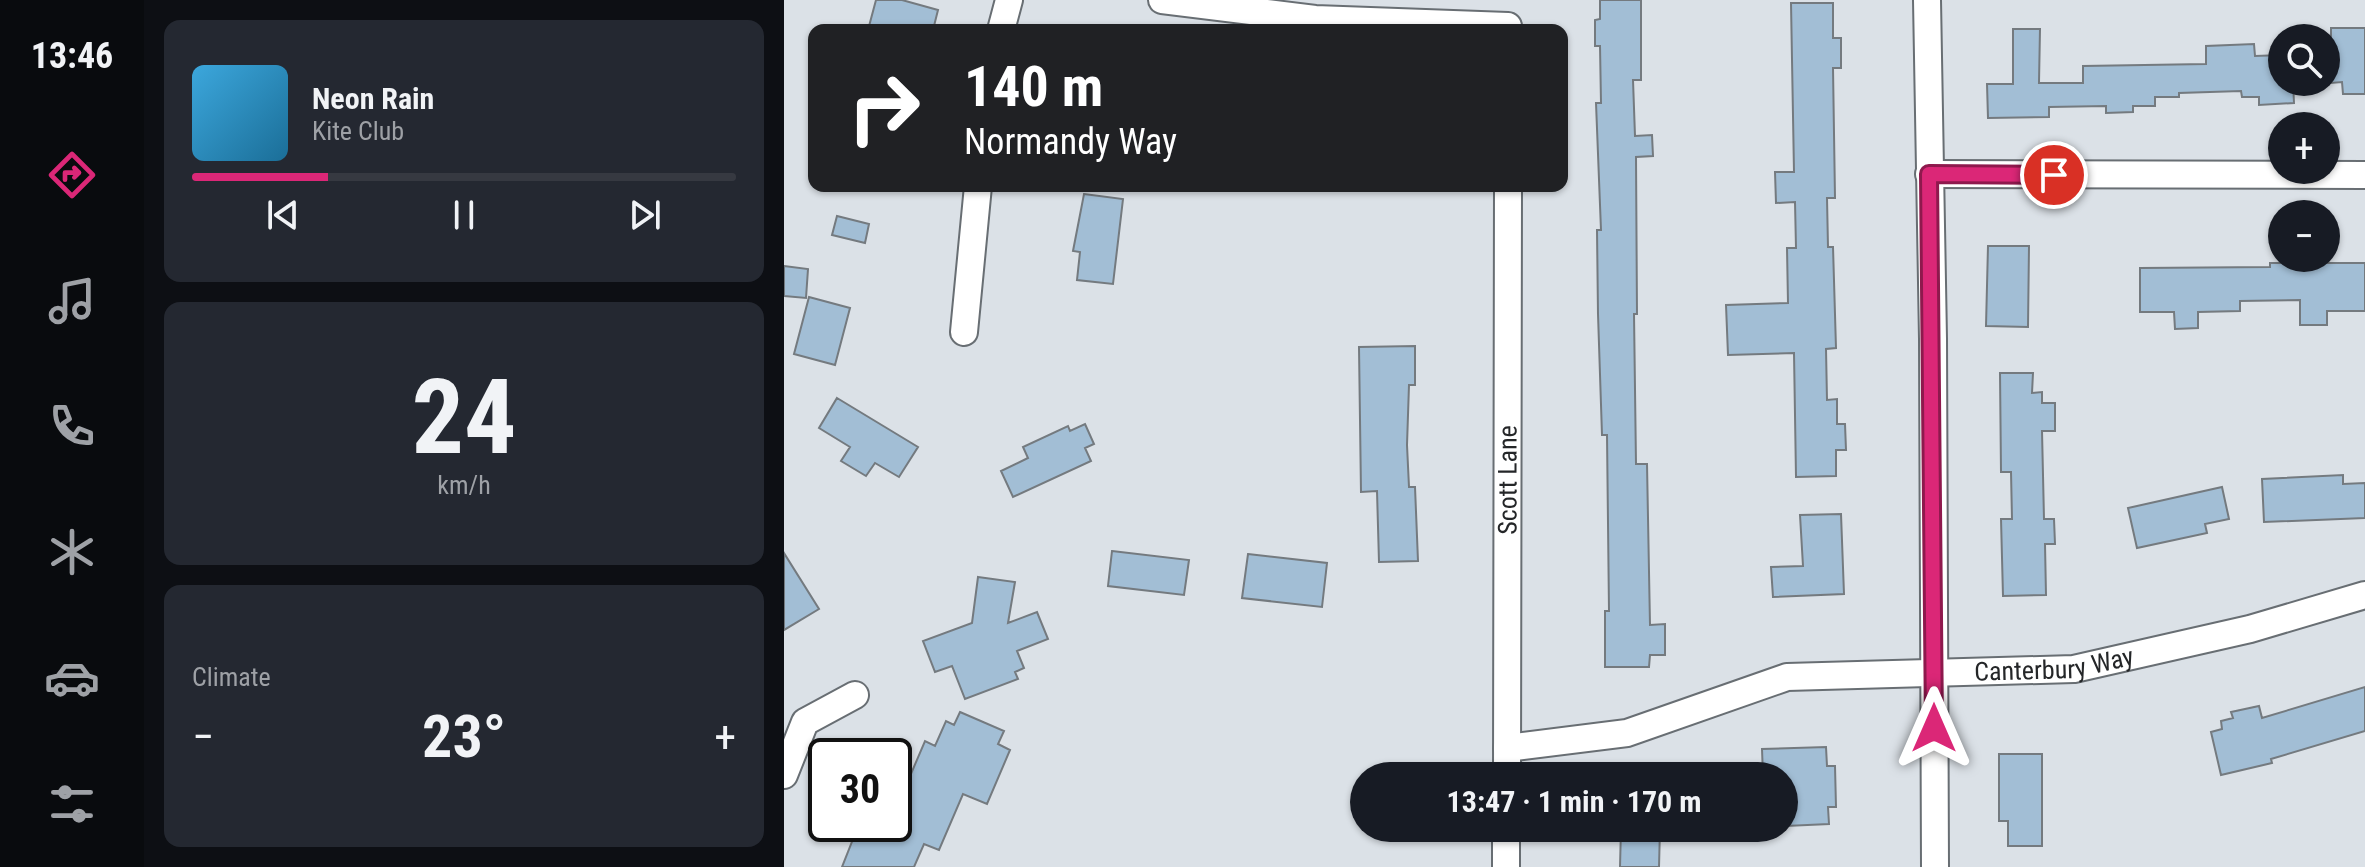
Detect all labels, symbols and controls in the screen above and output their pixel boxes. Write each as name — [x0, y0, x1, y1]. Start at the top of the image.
map controls — [2268, 24, 2340, 272]
button: search — [2268, 24, 2340, 96]
text: 13:46 — [31, 35, 113, 77]
text: 140 m — [964, 54, 1103, 120]
icon: right — [832, 56, 936, 160]
text: Neon Rain — [312, 81, 434, 116]
button: + — [2268, 112, 2340, 184]
text: Kite Club — [312, 116, 404, 146]
text: Normandy Way — [964, 121, 1177, 163]
pin — [2020, 141, 2088, 209]
icon: directions — [44, 147, 100, 203]
icon: arrive — [2032, 153, 2076, 197]
icon: previous — [261, 193, 305, 237]
icon: pause — [442, 193, 486, 237]
icon: next — [623, 193, 667, 237]
button: − — [2268, 200, 2340, 272]
icon: music — [44, 273, 100, 329]
text: 24 — [411, 357, 517, 478]
icon: phone — [44, 398, 100, 454]
street label: Scott Lane — [1492, 425, 1523, 535]
text: km/h — [437, 470, 491, 500]
icon: climate — [44, 524, 100, 580]
street label: Canterbury Way — [1974, 641, 2137, 687]
icon: car — [44, 650, 100, 706]
text: Climate — [192, 662, 271, 692]
position arrow — [1892, 686, 1976, 770]
text: 23° — [422, 701, 506, 772]
text: − — [192, 711, 214, 763]
text: + — [714, 711, 736, 763]
speed limit sign: 30 — [808, 738, 912, 842]
icon: filters — [44, 776, 100, 832]
text: 13:47 · 1 min · 170 m — [1447, 784, 1701, 819]

